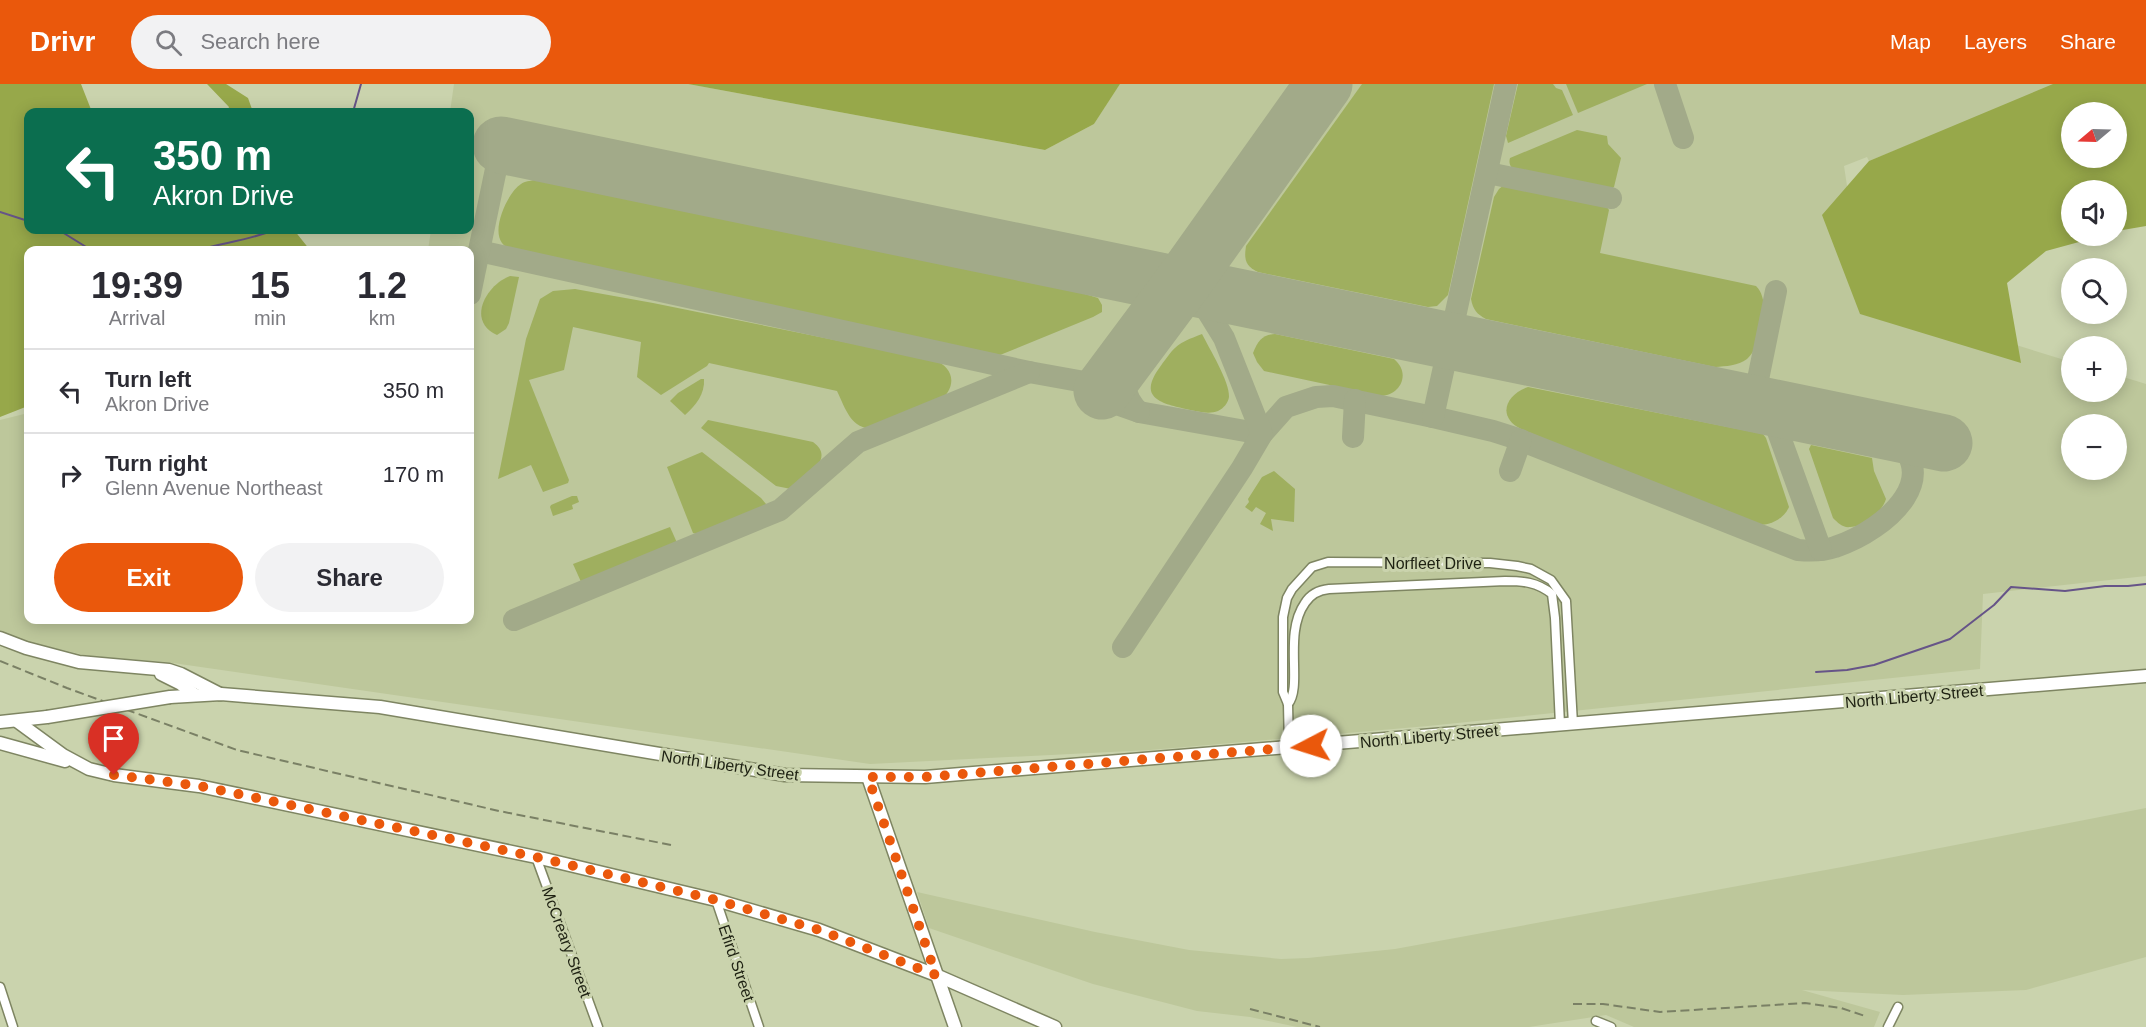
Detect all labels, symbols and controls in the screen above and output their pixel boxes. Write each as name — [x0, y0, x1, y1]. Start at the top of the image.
search box — [131, 15, 551, 69]
text: Drivr — [30, 26, 95, 57]
icon: search — [152, 26, 185, 59]
text: Search here — [200, 29, 320, 54]
text: Map — [1890, 30, 1931, 53]
text: Layers — [1964, 30, 2027, 53]
text: Share — [2060, 30, 2116, 53]
north arrow — [2061, 102, 2127, 168]
map controls — [2061, 102, 2127, 480]
icon: left — [54, 132, 132, 210]
text: 350 m — [153, 132, 272, 179]
button: sound — [2061, 180, 2127, 246]
text: Akron Drive — [153, 181, 294, 211]
button: search — [2061, 258, 2127, 324]
text: 19:39 — [91, 265, 183, 306]
text: 15 — [250, 265, 290, 306]
text: 1.2 — [357, 265, 407, 306]
text: Arrival — [109, 307, 165, 329]
text: min — [254, 307, 286, 329]
text: km — [369, 307, 395, 329]
button: + — [2061, 336, 2127, 402]
text: Turn left — [105, 367, 191, 392]
icon: left — [54, 375, 87, 408]
text: 350 m — [383, 378, 444, 403]
text: Akron Drive — [105, 393, 209, 415]
button: − — [2061, 414, 2127, 480]
text: Turn right — [105, 451, 207, 476]
icon: right — [54, 459, 87, 492]
text: 170 m — [383, 462, 444, 487]
text: Glenn Avenue Northeast — [105, 477, 323, 499]
button: Exit — [54, 543, 243, 612]
button: Share — [255, 543, 444, 612]
street label: Norfleet Drive — [1384, 555, 1482, 572]
street label: North Liberty Street — [1844, 682, 1984, 711]
pin — [88, 713, 139, 775]
position arrow — [1279, 714, 1343, 778]
icon: arrive — [97, 722, 130, 755]
street label: North Liberty Street — [1359, 722, 1499, 751]
street label: North Liberty Street — [660, 747, 800, 784]
street label: McCreary Street — [539, 885, 595, 1000]
street label: Efird Street — [715, 923, 758, 1004]

